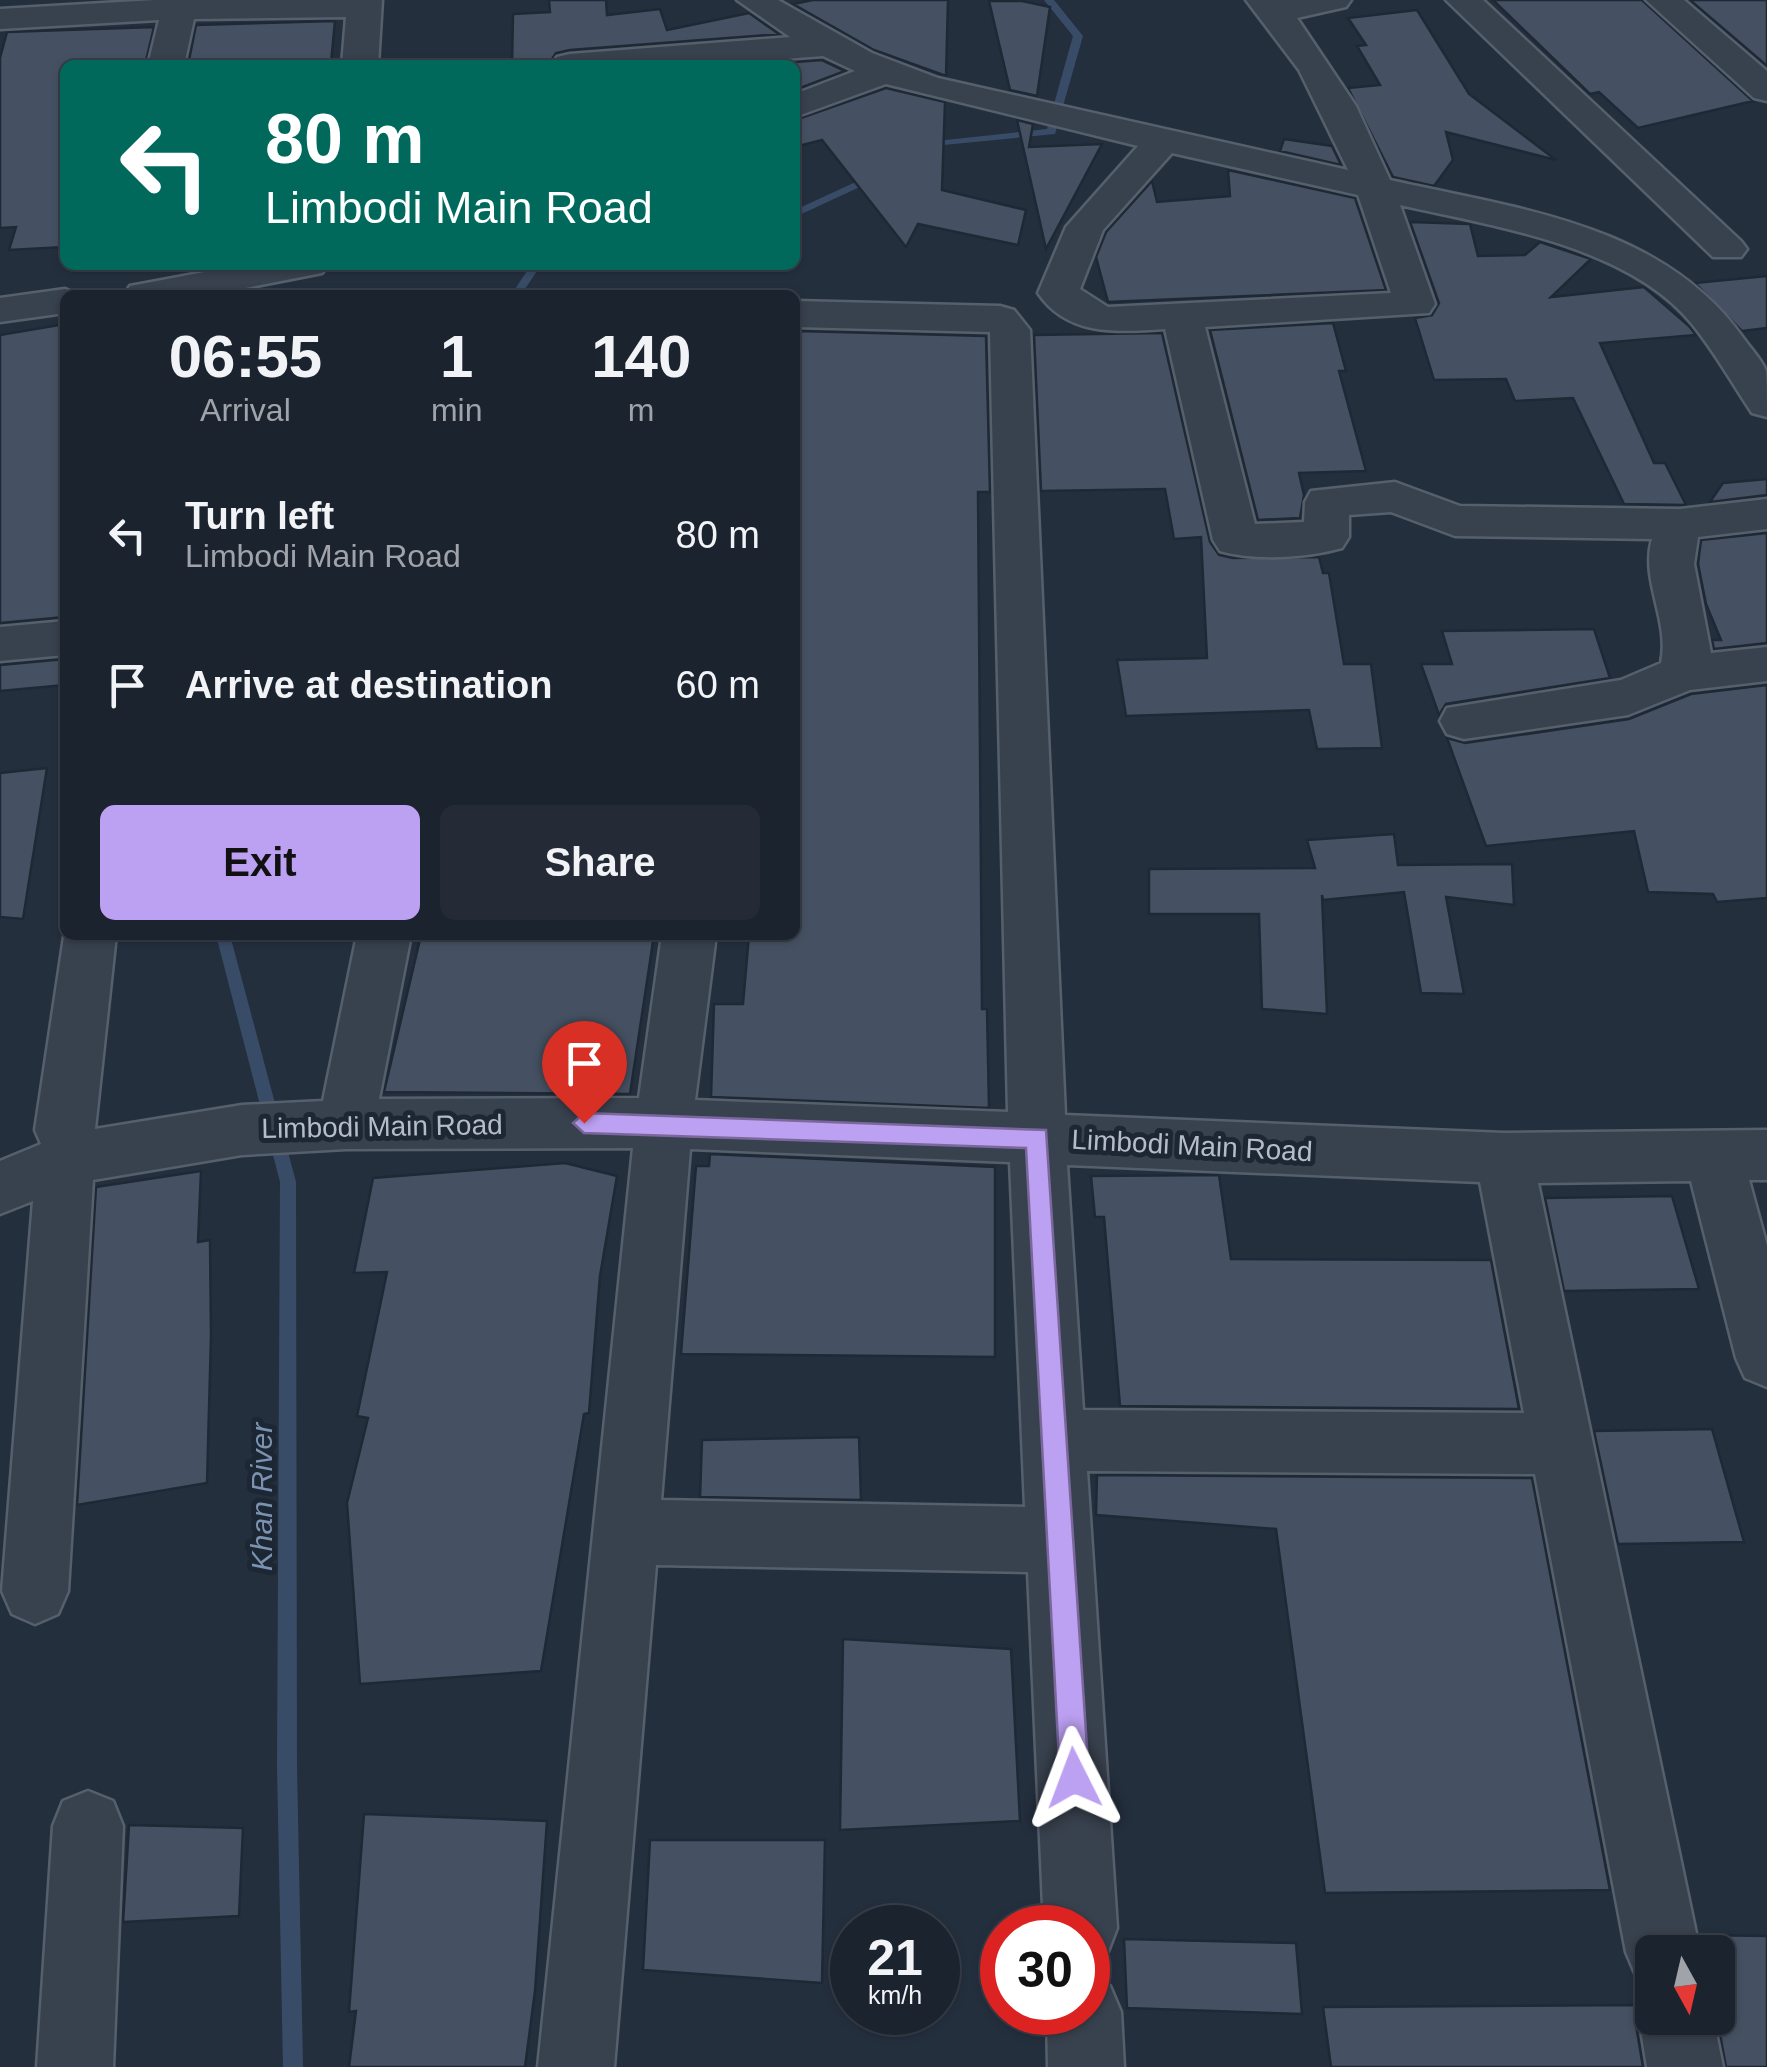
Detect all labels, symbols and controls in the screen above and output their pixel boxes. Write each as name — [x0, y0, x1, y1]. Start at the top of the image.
icon: left — [100, 100, 230, 230]
text: 80 m — [265, 100, 425, 178]
text: Limbodi Main Road — [265, 182, 653, 233]
text: 06:55 — [169, 323, 322, 390]
text: 1 — [440, 323, 473, 390]
text: 140 — [591, 323, 691, 390]
text: Arrival — [200, 392, 291, 428]
text: min — [431, 392, 482, 428]
text: m — [628, 392, 655, 428]
text: Turn left — [185, 495, 334, 537]
icon: left — [100, 508, 155, 563]
text: 80 m — [676, 514, 760, 556]
text: Limbodi Main Road — [185, 538, 461, 574]
icon: arrive — [100, 658, 155, 713]
text: Arrive at destination — [185, 664, 552, 706]
text: 60 m — [676, 664, 760, 706]
button: Exit — [100, 805, 420, 920]
button: Share — [440, 805, 760, 920]
pin — [542, 1021, 627, 1124]
icon: arrive — [557, 1036, 612, 1091]
street label: Limbodi Main Road — [261, 1109, 503, 1144]
street label: Limbodi Main Road — [1071, 1124, 1313, 1167]
water label: Khan River — [245, 1422, 278, 1571]
position arrow — [1022, 1726, 1126, 1830]
speed limit sign: 30 — [980, 1905, 1110, 2035]
text: 21 — [867, 1930, 923, 1986]
north arrow — [1635, 1935, 1735, 2035]
map controls — [1635, 1935, 1735, 2035]
text: km/h — [868, 1981, 922, 2009]

